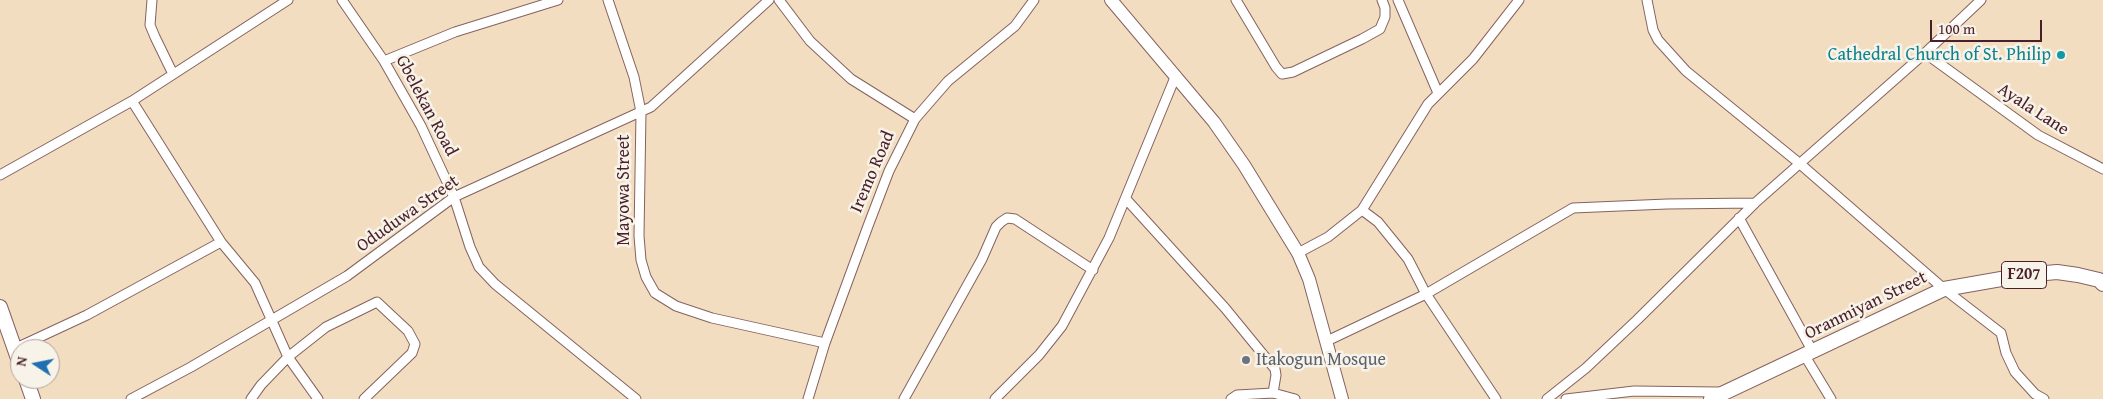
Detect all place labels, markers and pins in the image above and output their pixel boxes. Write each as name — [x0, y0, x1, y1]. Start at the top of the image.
place label: Cathedral Church of St. Philip — [1828, 44, 2051, 66]
marker: Cathedral Church of St. Philip — [2055, 49, 2067, 61]
place label: Itakogun Mosque — [1256, 349, 1386, 371]
marker: Itakogun Mosque — [1240, 354, 1252, 366]

